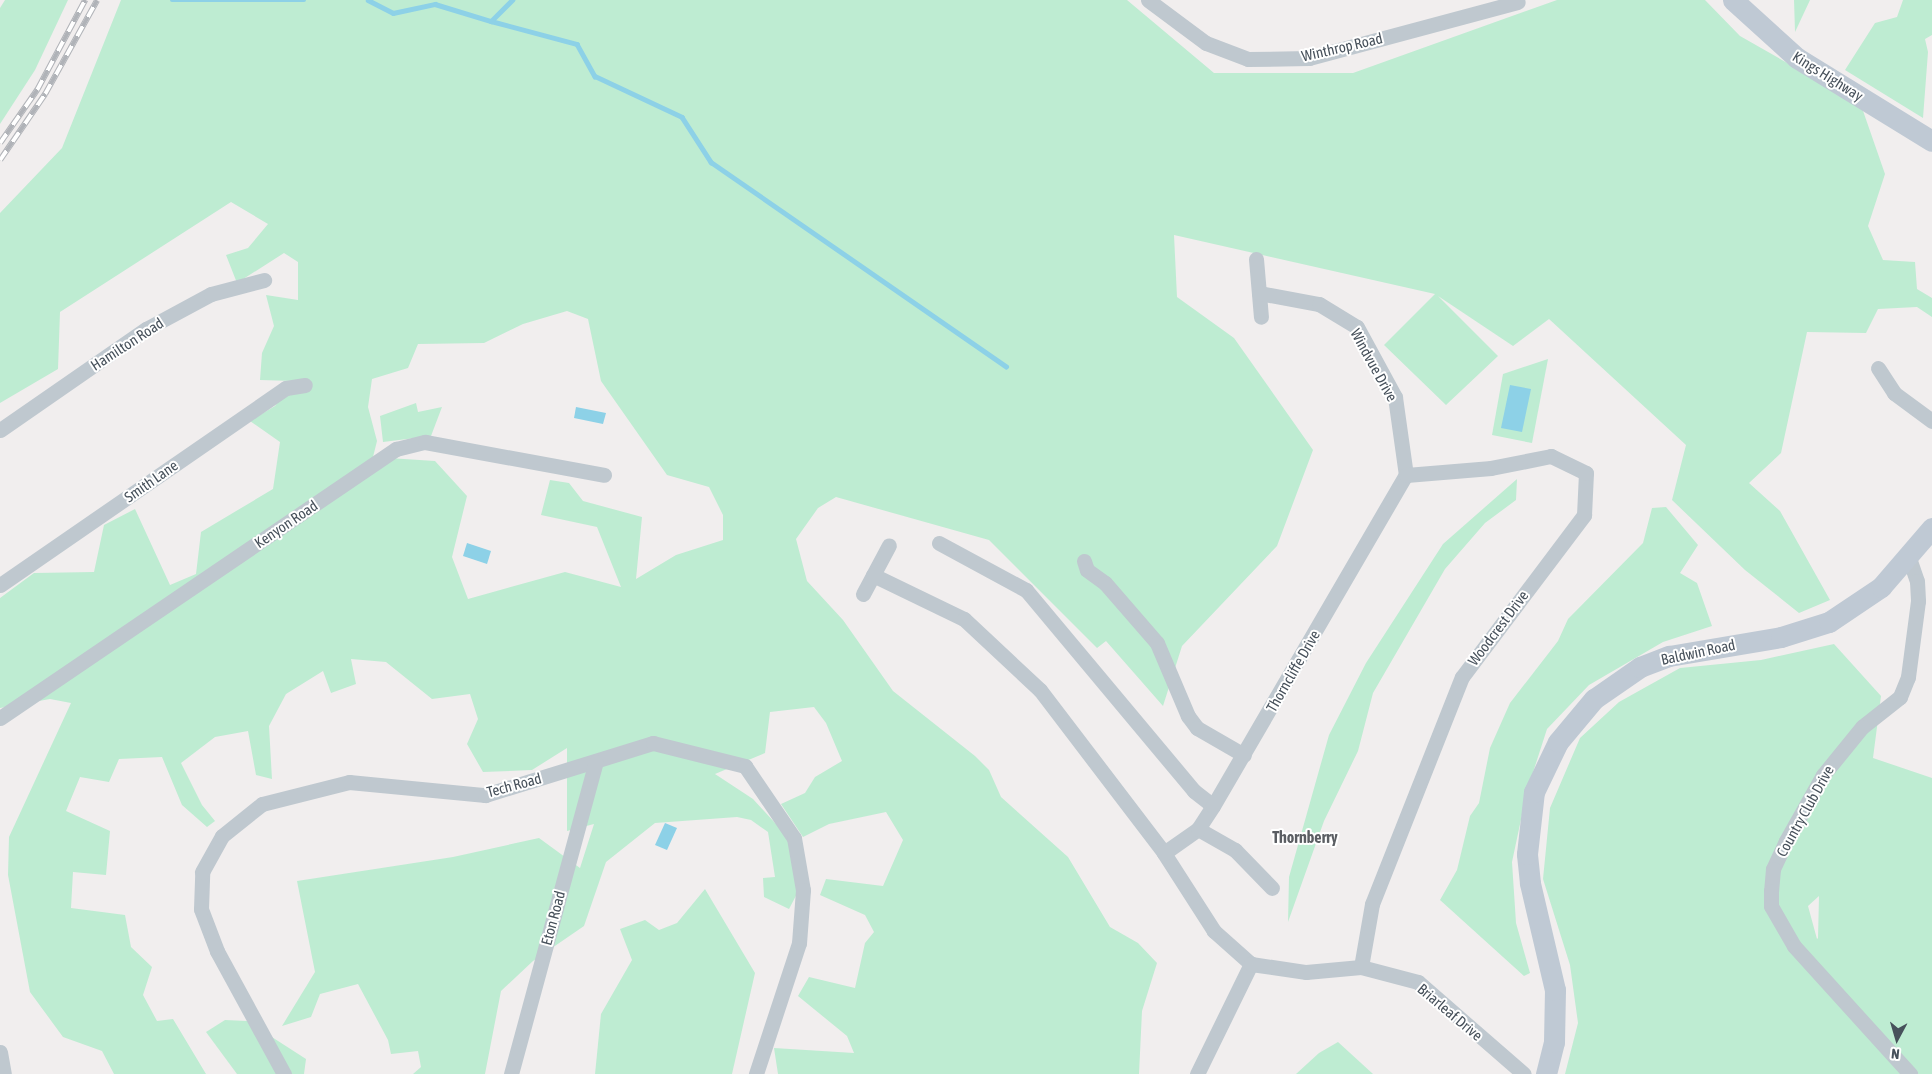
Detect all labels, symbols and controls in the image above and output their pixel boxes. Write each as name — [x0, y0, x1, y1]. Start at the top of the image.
street label: Winthrop Road — [1300, 29, 1384, 65]
street label: Kings Highway — [1789, 47, 1867, 105]
street label: Hamilton Road — [87, 314, 167, 374]
street label: Windvue Drive — [1347, 326, 1401, 404]
street label: Smith Lane — [121, 456, 181, 506]
street label: Kenyon Road — [251, 496, 321, 552]
street label: Woodcrest Drive — [1464, 587, 1532, 669]
street label: Thorncliffe Drive — [1262, 627, 1324, 715]
street label: Baldwin Road — [1659, 635, 1737, 669]
street label: Country Club Drive — [1773, 762, 1837, 860]
street label: Tech Road — [485, 769, 543, 801]
district label: Thornberry — [1272, 827, 1338, 847]
street label: Eton Road — [537, 889, 569, 947]
street label: Briarleaf Drive — [1414, 980, 1486, 1044]
north arrow — [1872, 1014, 1922, 1064]
text: N — [1890, 1046, 1900, 1062]

